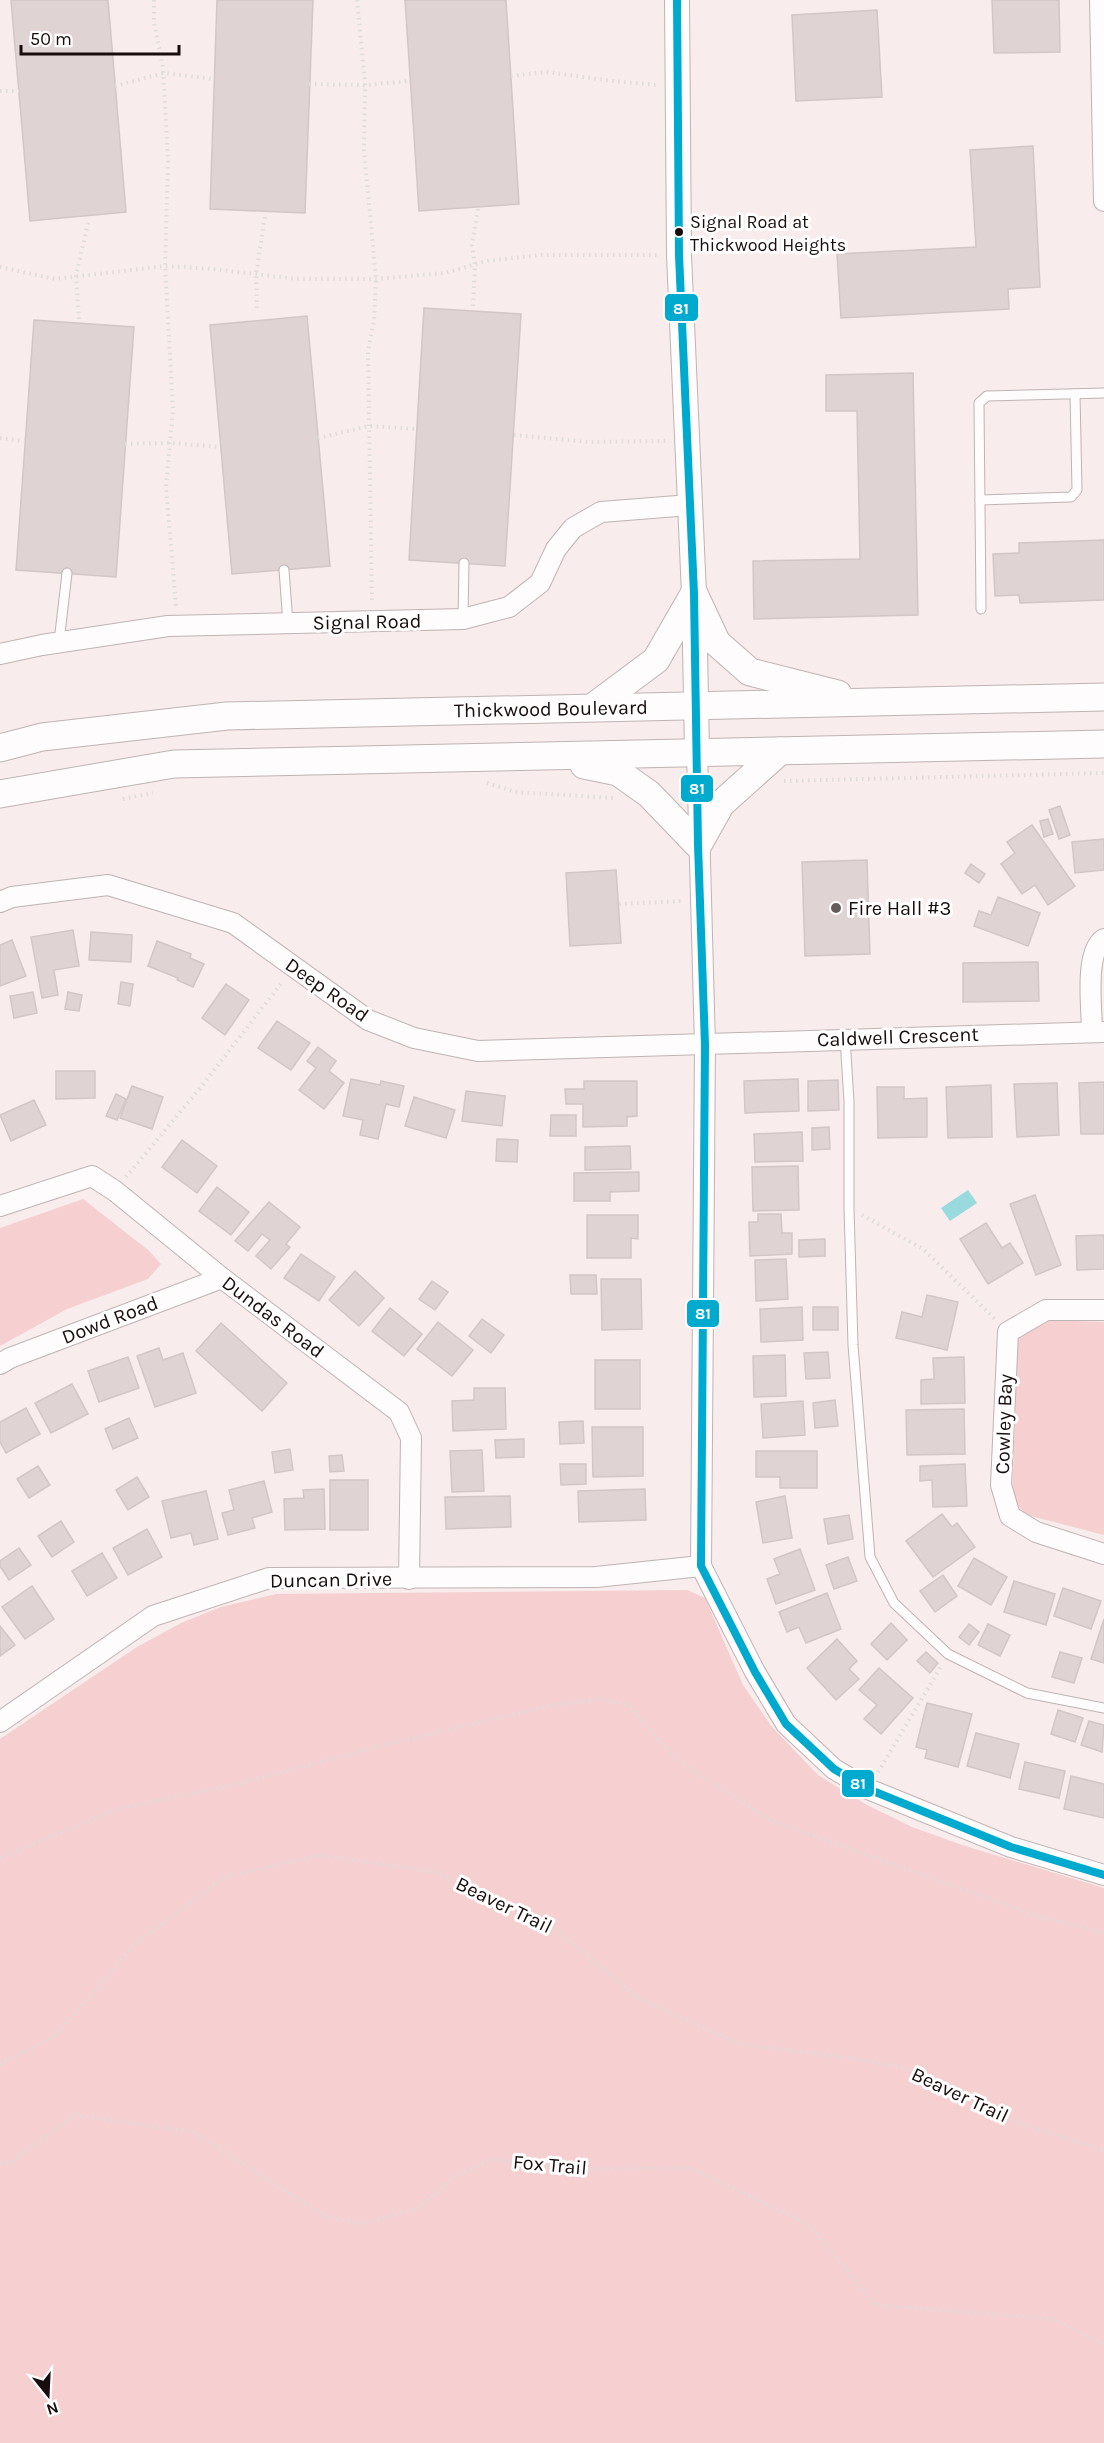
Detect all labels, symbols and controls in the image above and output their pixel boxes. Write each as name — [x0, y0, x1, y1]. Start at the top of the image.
scale bar — [21, 18, 178, 56]
text: 50 m — [30, 28, 72, 50]
place label: Signal Road at Thickwood Heights — [690, 211, 846, 256]
marker: Signal Road at Thickwood Heights — [673, 226, 685, 238]
line badge: 81 — [664, 293, 699, 322]
text: 81 — [673, 299, 689, 318]
street label: Signal Road — [312, 610, 422, 634]
street label: Thickwood Boulevard — [454, 696, 648, 722]
line badge: 81 — [680, 774, 714, 803]
text: 81 — [689, 779, 705, 798]
place label: Fire Hall #3 — [848, 897, 951, 920]
marker: Fire Hall #3 — [829, 901, 843, 915]
street label: Deep Road — [281, 953, 373, 1027]
street label: Caldwell Crescent — [817, 1023, 980, 1051]
street label: Dundas Road — [218, 1271, 328, 1363]
street label: Dowd Road — [59, 1291, 161, 1349]
line badge: 81 — [686, 1299, 720, 1328]
text: 81 — [695, 1304, 711, 1323]
street label: Cowley Bay — [991, 1373, 1017, 1475]
street label: Duncan Drive — [270, 1567, 392, 1593]
line badge: 81 — [841, 1769, 875, 1798]
text: 81 — [850, 1774, 866, 1793]
street label: Beaver Trail — [452, 1872, 556, 1938]
street label: Beaver Trail — [908, 2063, 1012, 2127]
street label: Fox Trail — [512, 2150, 588, 2180]
north arrow — [18, 2365, 78, 2425]
text: N — [44, 2398, 61, 2420]

